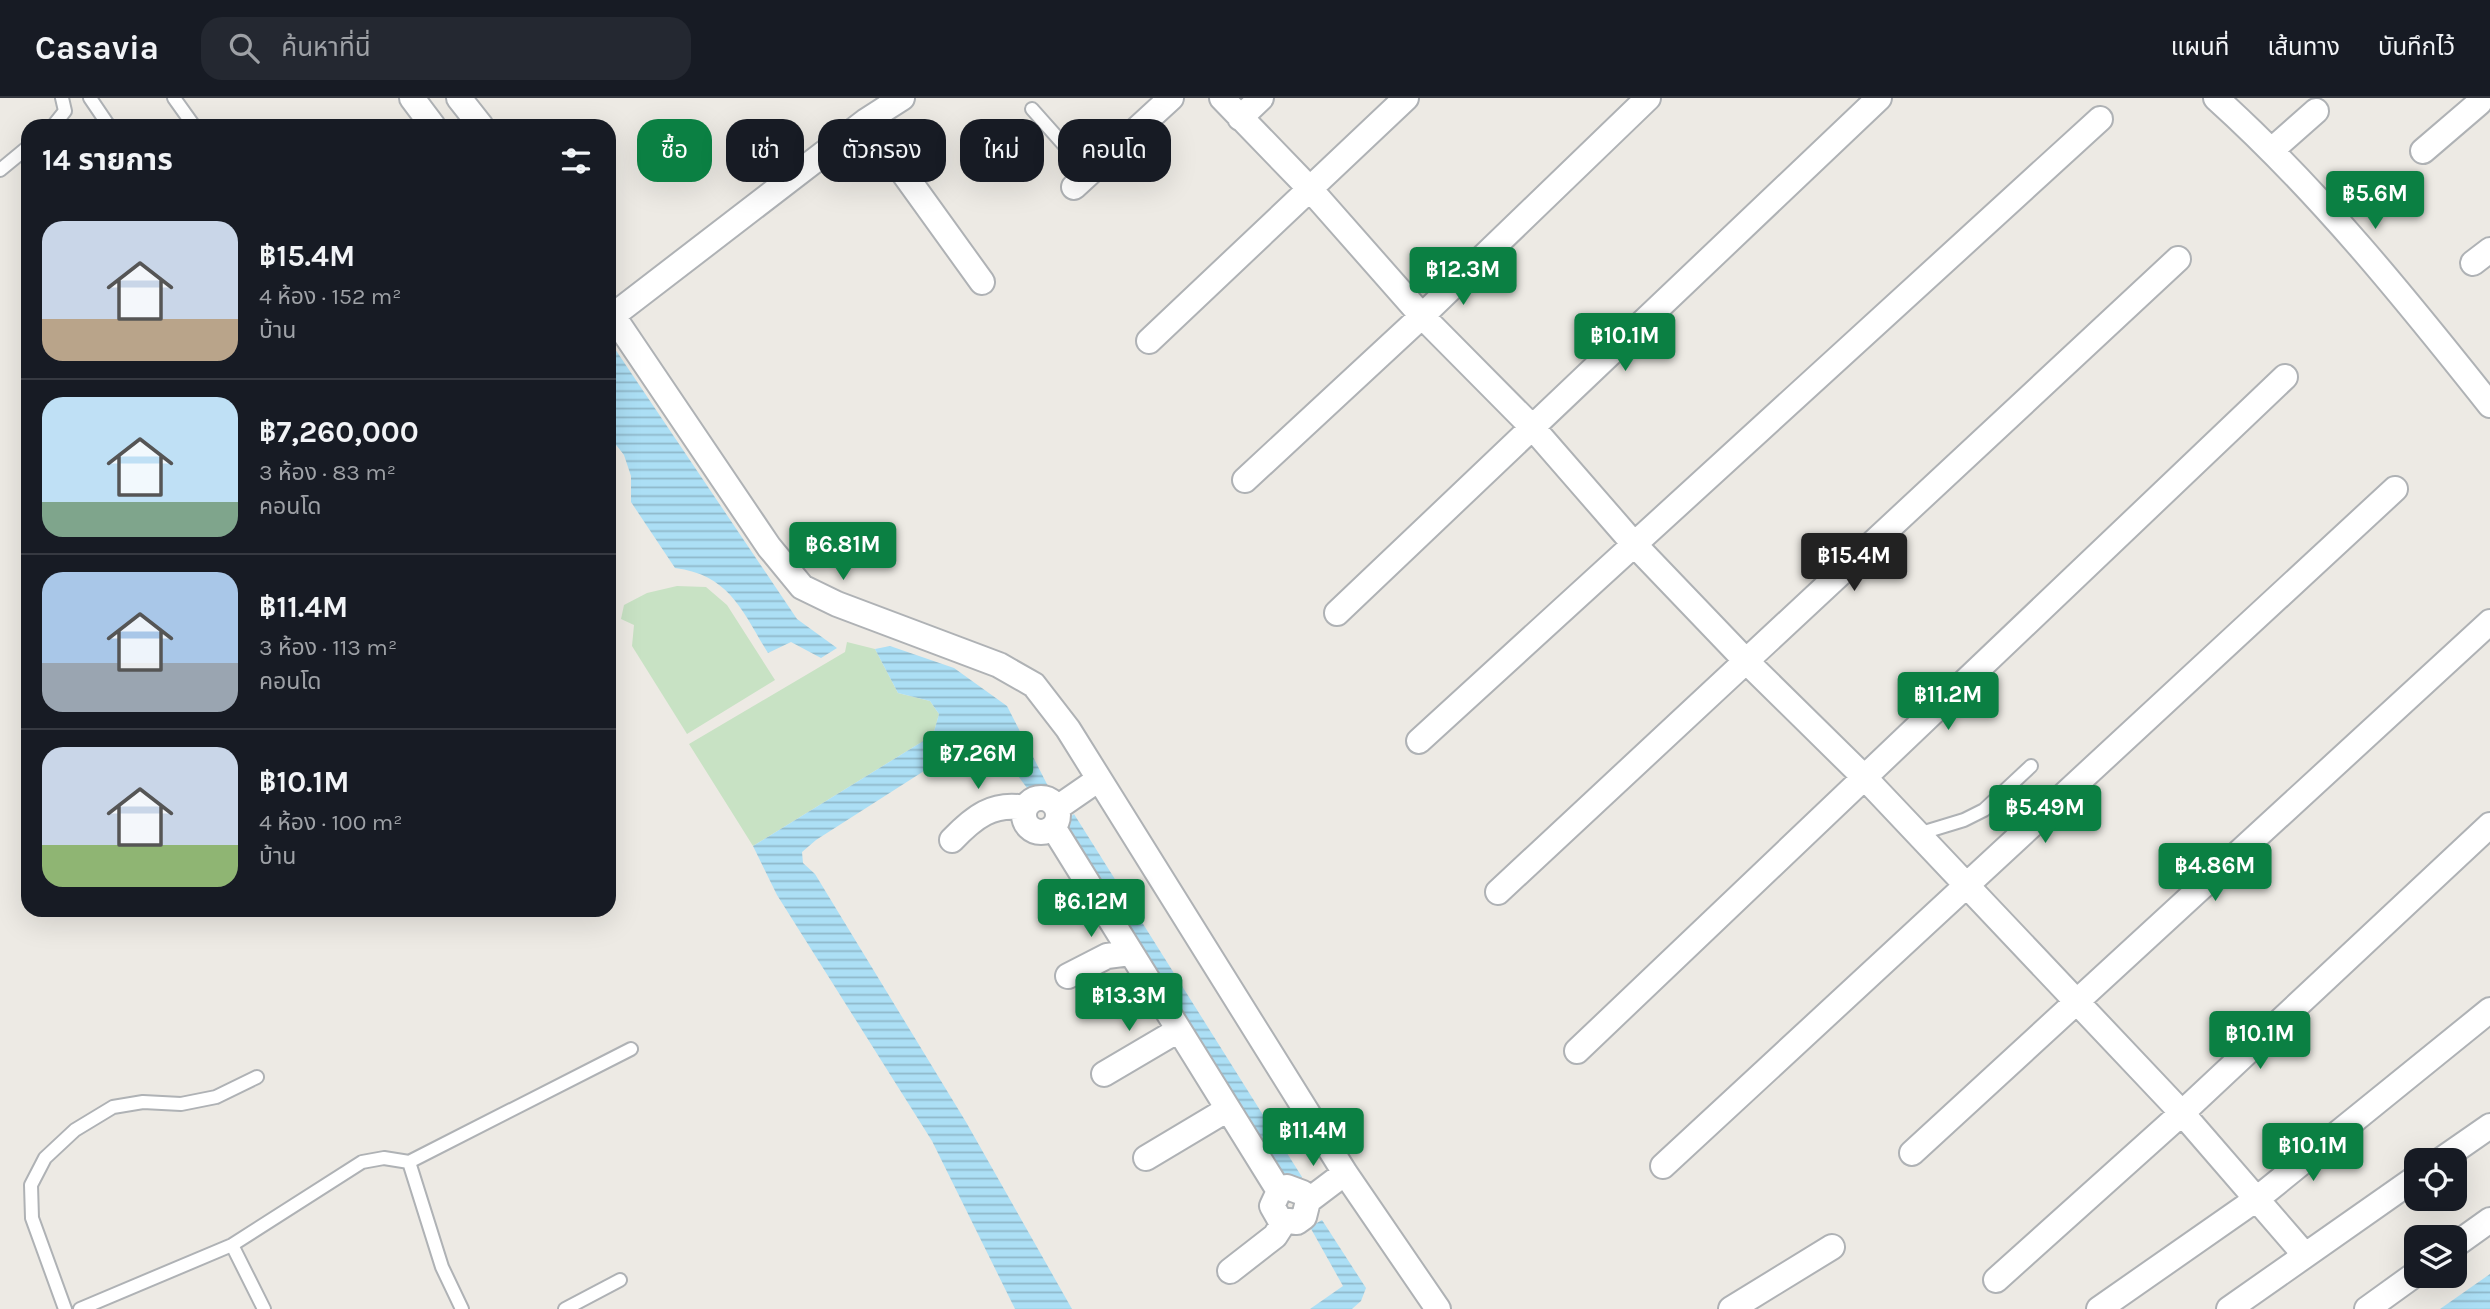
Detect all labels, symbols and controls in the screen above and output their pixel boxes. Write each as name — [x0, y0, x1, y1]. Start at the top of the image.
search box — [201, 17, 691, 80]
text: Casavia — [35, 29, 159, 67]
icon: search — [225, 29, 263, 67]
text: ค้นหาที่นี่ — [281, 32, 371, 63]
text: แผนที่ — [2171, 33, 2229, 61]
text: เส้นทาง — [2267, 33, 2340, 61]
text: บันทึกไว้ — [2378, 33, 2455, 61]
chip: ซื้อ — [637, 119, 712, 182]
chip: เช่า — [726, 119, 804, 182]
chip: ตัวกรอง — [818, 119, 946, 182]
chip: ใหม่ — [960, 119, 1044, 182]
chip: คอนโด — [1058, 119, 1171, 182]
text: 14 รายการ — [42, 142, 173, 178]
icon: filters — [557, 142, 595, 180]
pin: ฿5.6M — [2326, 172, 2424, 231]
text: ฿5.6M — [2342, 180, 2408, 207]
text: ฿15.4M — [259, 238, 355, 274]
pin: ฿12.3M — [1406, 248, 1520, 307]
icon: home — [98, 249, 182, 333]
text: ฿12.3M — [1426, 256, 1500, 283]
text: 4 ห้อง · 152 m² — [259, 283, 402, 310]
pin: ฿10.1M — [1568, 314, 1682, 373]
text: บ้าน — [259, 317, 296, 344]
text: ฿10.1M — [1590, 322, 1660, 349]
text: ฿7,260,000 — [259, 414, 419, 450]
icon: home — [98, 425, 182, 509]
text: 3 ห้อง · 83 m² — [259, 459, 396, 486]
text: คอนโด — [259, 493, 321, 520]
pin: ฿6.81M — [786, 522, 900, 582]
text: ฿6.81M — [805, 531, 881, 558]
pin: ฿15.4M — [1797, 533, 1911, 593]
text: ฿15.4M — [1817, 542, 1891, 569]
text: ฿11.4M — [259, 589, 348, 625]
icon: home — [98, 600, 182, 684]
text: 3 ห้อง · 113 m² — [259, 634, 397, 661]
text: คอนโด — [259, 668, 321, 695]
pin: ฿11.2M — [1891, 672, 2005, 732]
text: ฿11.2M — [1914, 681, 1982, 708]
pin: ฿7.26M — [921, 732, 1035, 791]
text: ฿7.26M — [939, 740, 1017, 767]
text: ฿10.1M — [259, 764, 349, 800]
icon: home — [98, 775, 182, 859]
pin: ฿5.49M — [1988, 786, 2102, 845]
text: ฿5.49M — [2005, 794, 2085, 821]
text: 4 ห้อง · 100 m² — [259, 809, 403, 836]
text: บ้าน — [259, 843, 296, 870]
pin: ฿4.86M — [2158, 844, 2272, 903]
text: ฿4.86M — [2175, 852, 2255, 879]
pin: ฿6.12M — [1034, 880, 1148, 939]
text: ฿6.12M — [1054, 888, 1128, 915]
pin: ฿13.3M — [1072, 974, 1186, 1033]
text: ฿13.3M — [1091, 982, 1167, 1009]
pin: ฿10.1M — [2203, 1012, 2317, 1071]
text: ฿10.1M — [2225, 1020, 2295, 1047]
pin: ฿11.4M — [1256, 1108, 1370, 1168]
text: ฿11.4M — [1279, 1117, 1347, 1144]
pin: ฿10.1M — [2256, 1124, 2370, 1183]
text: ฿10.1M — [2278, 1132, 2348, 1159]
map controls — [2404, 1148, 2467, 1288]
button: locate — [2404, 1148, 2467, 1211]
button: layers — [2404, 1225, 2467, 1288]

